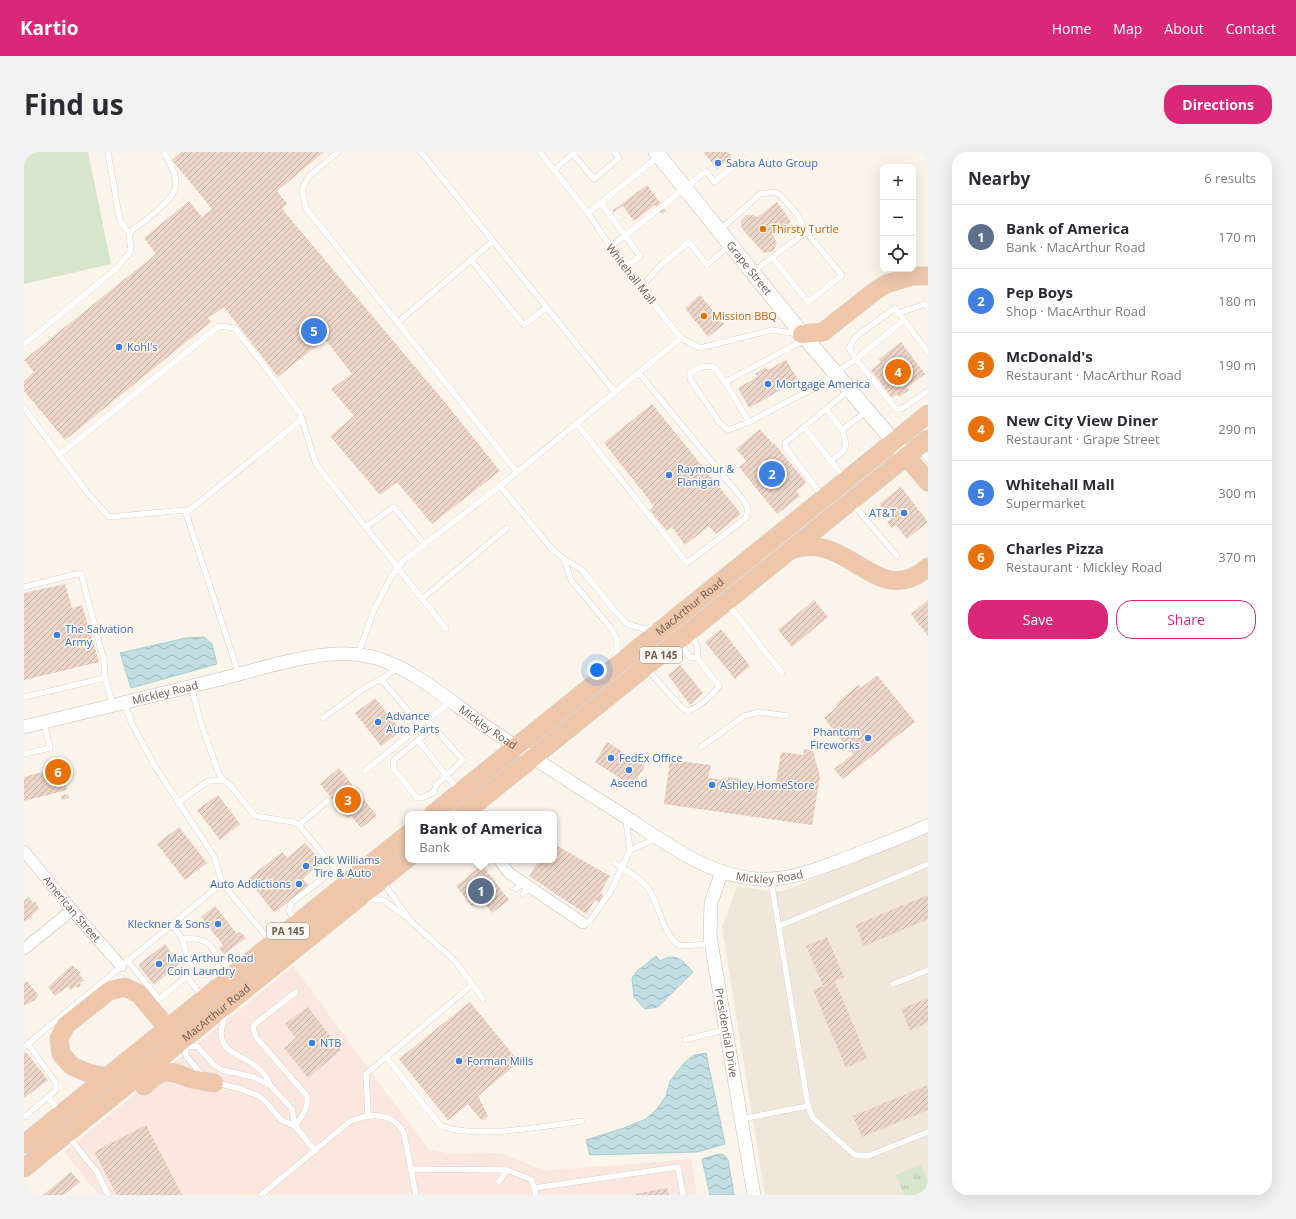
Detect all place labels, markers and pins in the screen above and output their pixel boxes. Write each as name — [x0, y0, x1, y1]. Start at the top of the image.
place label: Sabra Auto Group — [726, 155, 818, 170]
marker: Sabra Auto Group — [713, 158, 723, 168]
place label: Thirsty Turtle — [771, 221, 839, 236]
marker: Thirsty Turtle — [758, 224, 768, 234]
place label: Mission BBQ — [712, 308, 777, 323]
marker: Mission BBQ — [699, 311, 709, 321]
pin: 5 — [301, 316, 327, 346]
place label: Kohl's — [127, 339, 158, 354]
marker: Kohl's — [114, 342, 124, 352]
pin: 4 — [885, 357, 911, 387]
place label: Mortgage America — [776, 376, 870, 391]
marker: Mortgage America — [763, 379, 773, 389]
pin: 2 — [759, 459, 785, 489]
place label: Raymour & Flanigan — [677, 461, 734, 489]
marker: Raymour & Flanigan — [664, 470, 674, 480]
place label: AT&T — [869, 505, 896, 520]
marker: AT&T — [899, 508, 909, 518]
place label: The Salvation Army — [65, 621, 133, 649]
marker: The Salvation Army — [52, 630, 62, 640]
place label: Advance Auto Parts — [386, 708, 440, 736]
marker: Advance Auto Parts — [373, 717, 383, 727]
place label: Phantom Fireworks — [810, 724, 860, 752]
marker: Phantom Fireworks — [863, 733, 873, 743]
place label: FedEx Office — [619, 750, 683, 765]
marker: FedEx Office — [606, 753, 616, 763]
pin: 6 — [45, 757, 71, 787]
marker: Ascend — [624, 765, 634, 775]
place label: Ascend — [610, 775, 648, 790]
place label: Ashley HomeStore — [720, 777, 815, 792]
marker: Ashley HomeStore — [707, 780, 717, 790]
pin: 3 — [335, 785, 361, 815]
place label: Jack Williams Tire & Auto — [313, 852, 380, 880]
marker: Jack Williams Tire & Auto — [301, 861, 311, 871]
place label: Auto Addictions — [210, 876, 291, 891]
pin: 1 — [468, 876, 494, 906]
marker: Auto Addictions — [294, 879, 304, 889]
place label: Kleckner & Sons — [127, 916, 210, 931]
marker: Kleckner & Sons — [213, 919, 223, 929]
place label: Mac Arthur Road Coin Laundry — [167, 950, 254, 978]
marker: Mac Arthur Road Coin Laundry — [154, 959, 164, 969]
place label: NTB — [320, 1035, 341, 1050]
marker: NTB — [307, 1038, 317, 1048]
place label: Forman Mills — [467, 1053, 533, 1068]
marker: Forman Mills — [454, 1056, 464, 1066]

